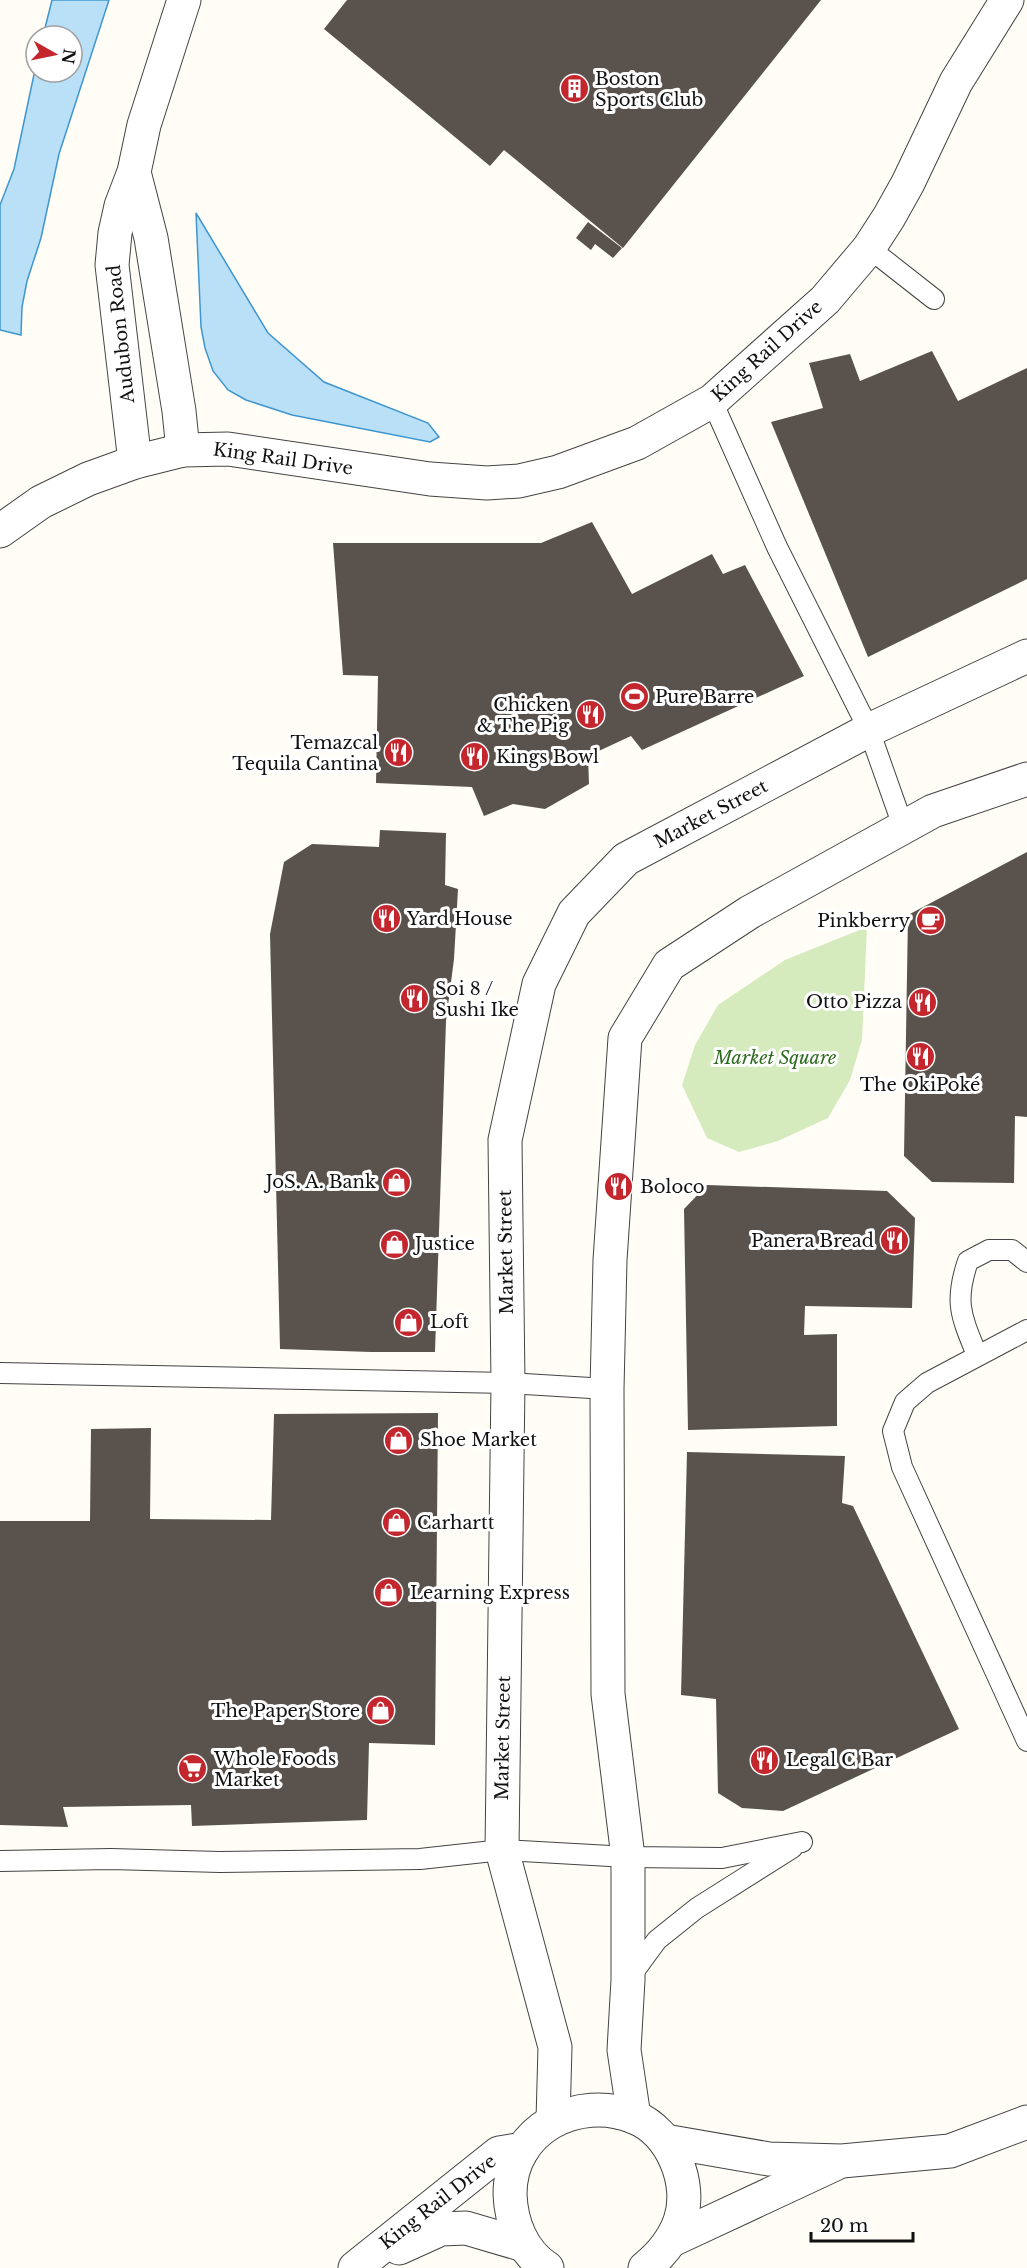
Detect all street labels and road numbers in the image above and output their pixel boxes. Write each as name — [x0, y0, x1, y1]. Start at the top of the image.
street label: Audubon Road — [103, 264, 139, 405]
street label: King Rail Drive — [707, 296, 827, 406]
street label: King Rail Drive — [212, 438, 354, 480]
street label: Market Street — [651, 775, 772, 853]
street label: Market Street — [494, 1189, 518, 1315]
street label: Market Street — [491, 1675, 515, 1801]
street label: King Rail Drive — [376, 2150, 500, 2254]

